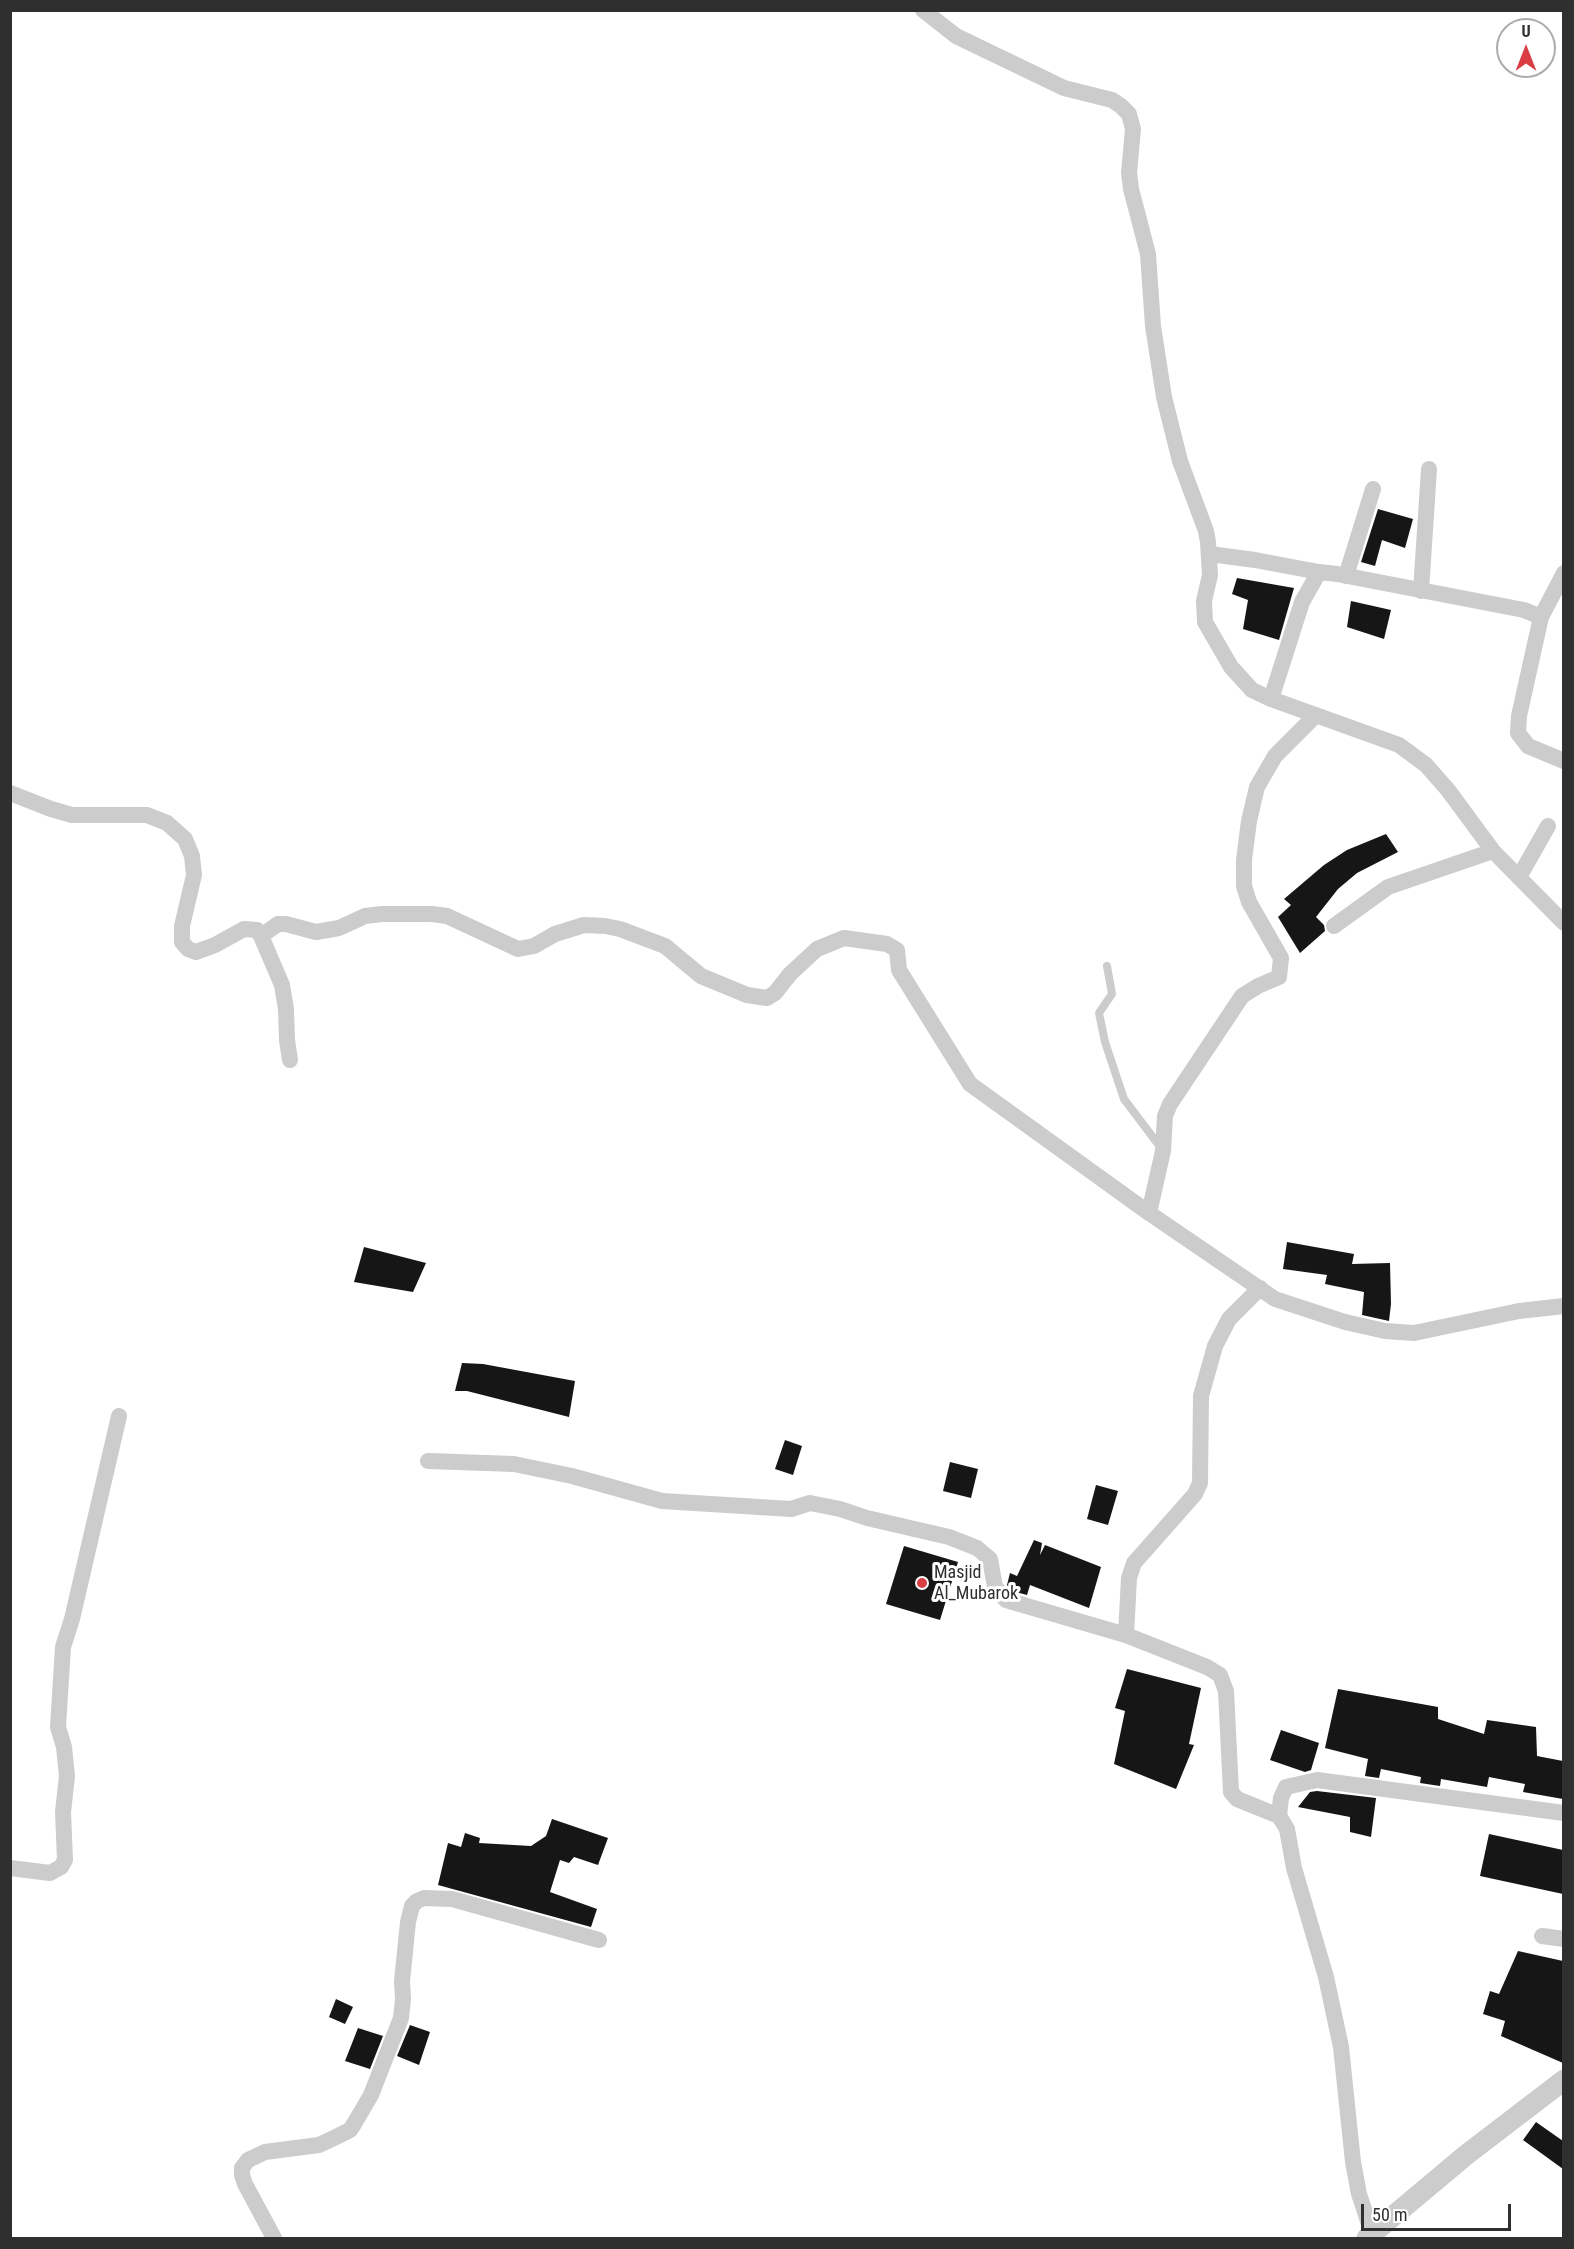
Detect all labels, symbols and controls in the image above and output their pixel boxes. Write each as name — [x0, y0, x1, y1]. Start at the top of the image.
north arrow — [1496, 18, 1556, 78]
text: U — [1521, 22, 1531, 41]
place label: Masjid Al_Mubarok — [934, 1562, 1018, 1604]
marker: Masjid Al_Mubarok — [915, 1576, 929, 1590]
scale bar — [1364, 2192, 1514, 2230]
text: 50 m — [1372, 2204, 1407, 2225]

